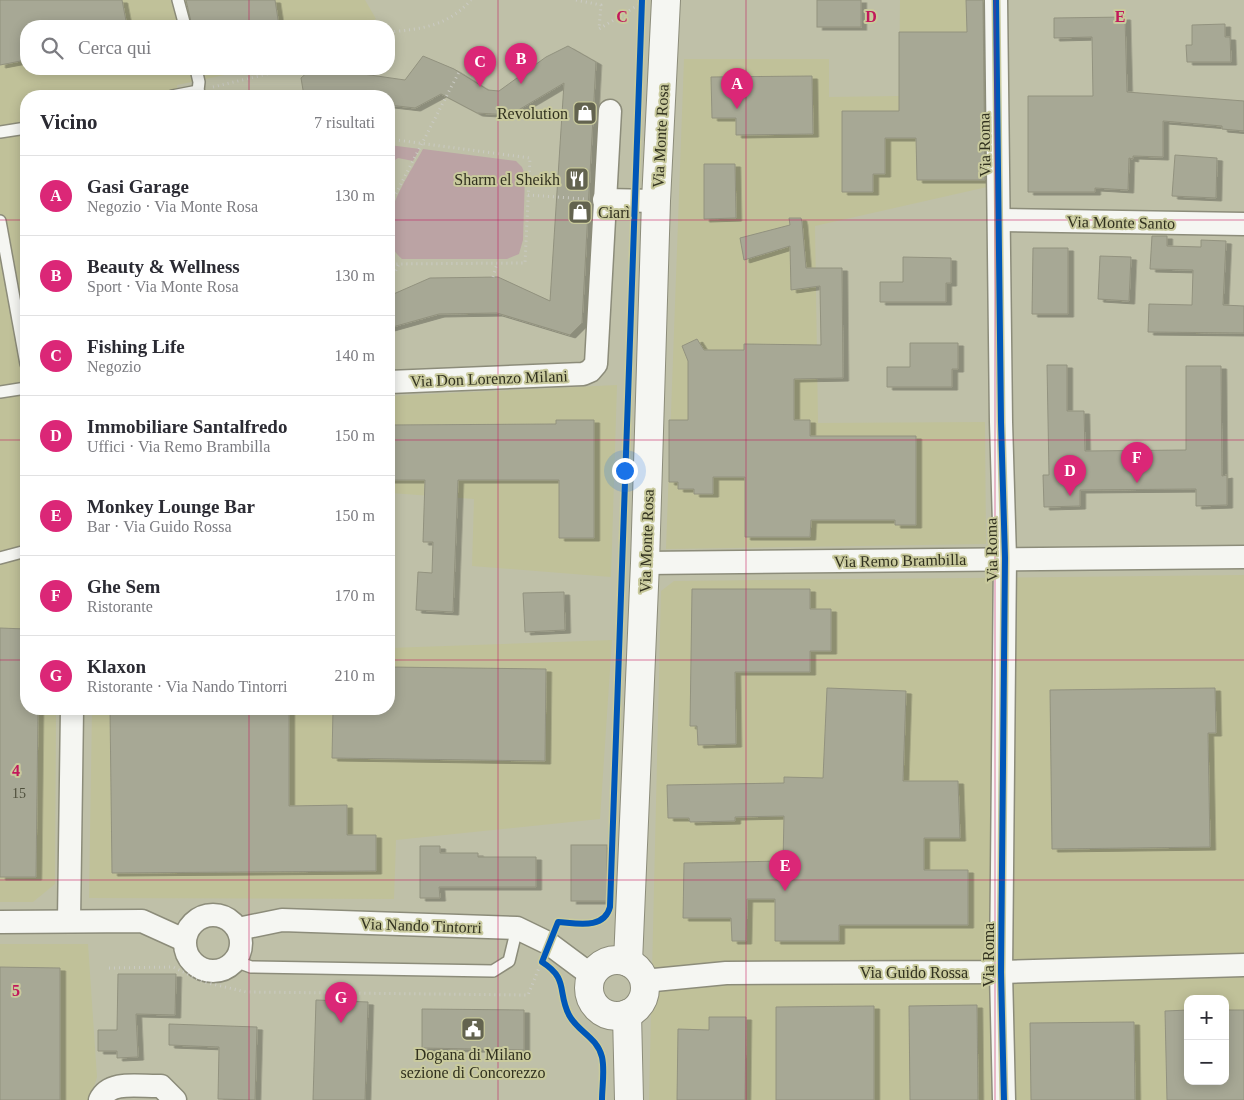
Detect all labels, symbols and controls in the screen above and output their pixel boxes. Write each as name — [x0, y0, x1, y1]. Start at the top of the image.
text: C — [616, 8, 628, 25]
text: D — [865, 8, 877, 25]
text: E — [1115, 8, 1125, 25]
search box — [20, 20, 395, 75]
icon: search — [38, 34, 66, 62]
text: Cerca qui — [78, 37, 151, 58]
pin: B — [505, 43, 537, 84]
pin: C — [464, 46, 496, 87]
pin: A — [721, 68, 753, 109]
street label: Via Monte Rosa — [649, 84, 672, 188]
shop icon: Revolution — [572, 100, 598, 126]
place label: Revolution — [497, 105, 568, 122]
text: Vicino — [40, 110, 98, 134]
street label: Via Roma — [975, 113, 994, 177]
text: 7 risultati — [314, 114, 375, 131]
restaurant icon: Sharm el Sheikh — [564, 166, 590, 192]
place label: Sharm el Sheikh — [454, 171, 560, 188]
text: Gasi Garage — [87, 176, 189, 197]
text: A — [50, 187, 62, 204]
text: 130 m — [335, 187, 375, 204]
text: Negozio · Via Monte Rosa — [87, 198, 258, 215]
shop icon: Ciarì — [567, 199, 593, 225]
place label: Ciarì — [598, 204, 631, 221]
street label: Via Monte Santo — [1067, 213, 1175, 232]
text: Beauty & Wellness — [87, 256, 240, 277]
text: B — [51, 267, 61, 284]
text: 130 m — [335, 267, 375, 284]
text: Sport · Via Monte Rosa — [87, 278, 239, 295]
text: Fishing Life — [87, 336, 185, 357]
text: C — [50, 347, 62, 364]
text: 140 m — [335, 347, 375, 364]
text: Negozio — [87, 358, 141, 375]
street label: Via Don Lorenzo Milani — [410, 367, 569, 390]
text: Immobiliare Santalfredo — [87, 416, 287, 437]
text: D — [50, 427, 62, 444]
text: 150 m — [335, 427, 375, 444]
text: Uffici · Via Remo Brambilla — [87, 438, 270, 455]
pin: F — [1121, 442, 1153, 483]
pin: D — [1054, 455, 1086, 496]
your location — [612, 458, 638, 484]
street label: Via Monte Rosa — [636, 489, 657, 593]
text: Monkey Lounge Bar — [87, 496, 255, 517]
text: E — [51, 507, 61, 524]
text: 150 m — [335, 507, 375, 524]
text: Bar · Via Guido Rossa — [87, 518, 232, 535]
street label: Via Roma — [982, 518, 1001, 582]
street label: Via Remo Brambilla — [834, 551, 966, 570]
text: Ghe Sem — [87, 576, 160, 597]
text: F — [51, 587, 61, 604]
text: 170 m — [335, 587, 375, 604]
text: Ristorante — [87, 598, 153, 615]
text: Klaxon — [87, 656, 146, 677]
text: G — [50, 667, 62, 684]
text: 210 m — [335, 667, 375, 684]
text: Ristorante · Via Nando Tintorri — [87, 678, 288, 695]
text: 4 — [12, 762, 20, 779]
house number: 15 — [12, 786, 26, 801]
pin: E — [769, 850, 801, 891]
street label: Via Nando Tintorri — [360, 915, 483, 936]
street label: Via Roma — [980, 923, 997, 987]
street label: Via Guido Rossa — [860, 964, 968, 981]
text: 5 — [12, 982, 20, 999]
pin: G — [325, 982, 357, 1023]
map controls — [1184, 995, 1229, 1085]
button: + — [1184, 995, 1229, 1040]
public building icon: Dogana di Milano sezione di Concorezzo — [460, 1016, 486, 1042]
button: − — [1184, 1040, 1229, 1085]
place label: Dogana di Milano sezione di Concorezzo — [401, 1046, 545, 1081]

